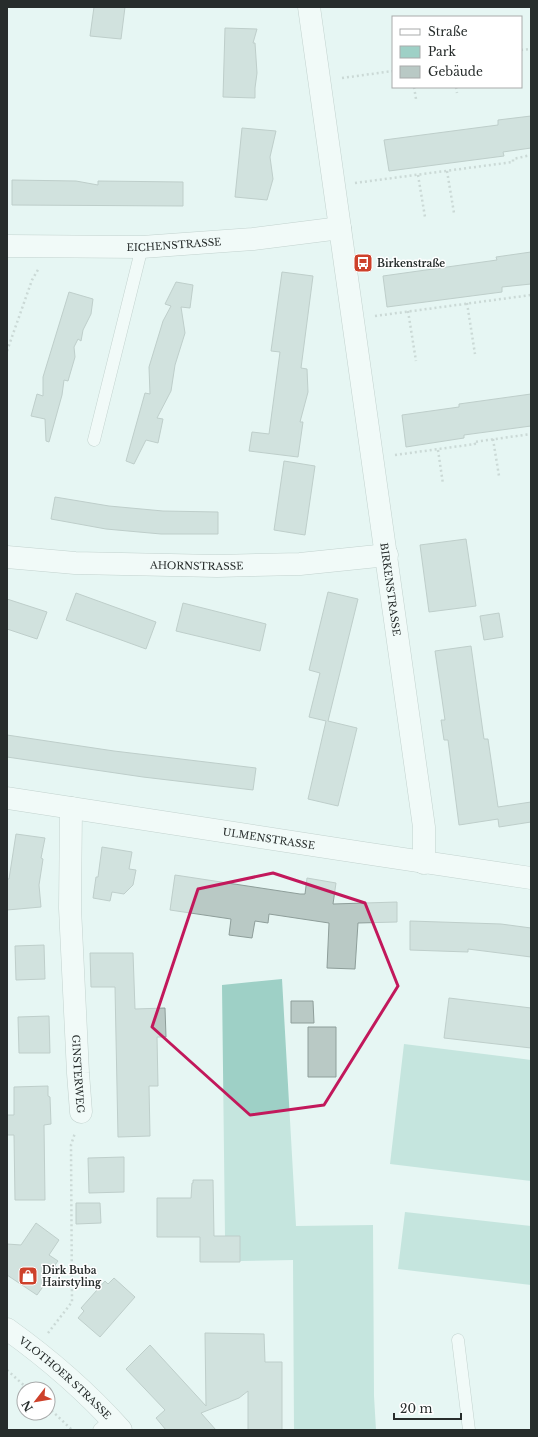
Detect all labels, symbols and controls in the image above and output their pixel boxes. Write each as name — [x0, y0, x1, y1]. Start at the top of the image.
legend — [392, 16, 522, 88]
text: Straße — [428, 24, 468, 39]
text: Park — [428, 44, 456, 59]
text: Gebäude — [428, 64, 483, 79]
street label: EICHENSTRASSE — [126, 235, 222, 254]
bus stop icon: Birkenstraße — [352, 252, 374, 274]
place label: Birkenstraße — [377, 257, 445, 270]
street label: BIRKENSTRASSE — [377, 542, 403, 637]
street label: AHORNSTRASSE — [149, 559, 244, 573]
street label: ULMENSTRASSE — [222, 825, 316, 852]
street label: GINSTERWEG — [69, 1034, 87, 1114]
place label: Dirk Buba Hairstyling — [42, 1264, 102, 1289]
shop icon: Dirk Buba Hairstyling — [17, 1265, 39, 1287]
street label: VLOTHOER STRASSE — [15, 1333, 114, 1422]
north arrow — [16, 1381, 56, 1421]
scale bar — [394, 1395, 461, 1421]
text: N — [18, 1398, 36, 1414]
text: 20 m — [400, 1401, 432, 1416]

